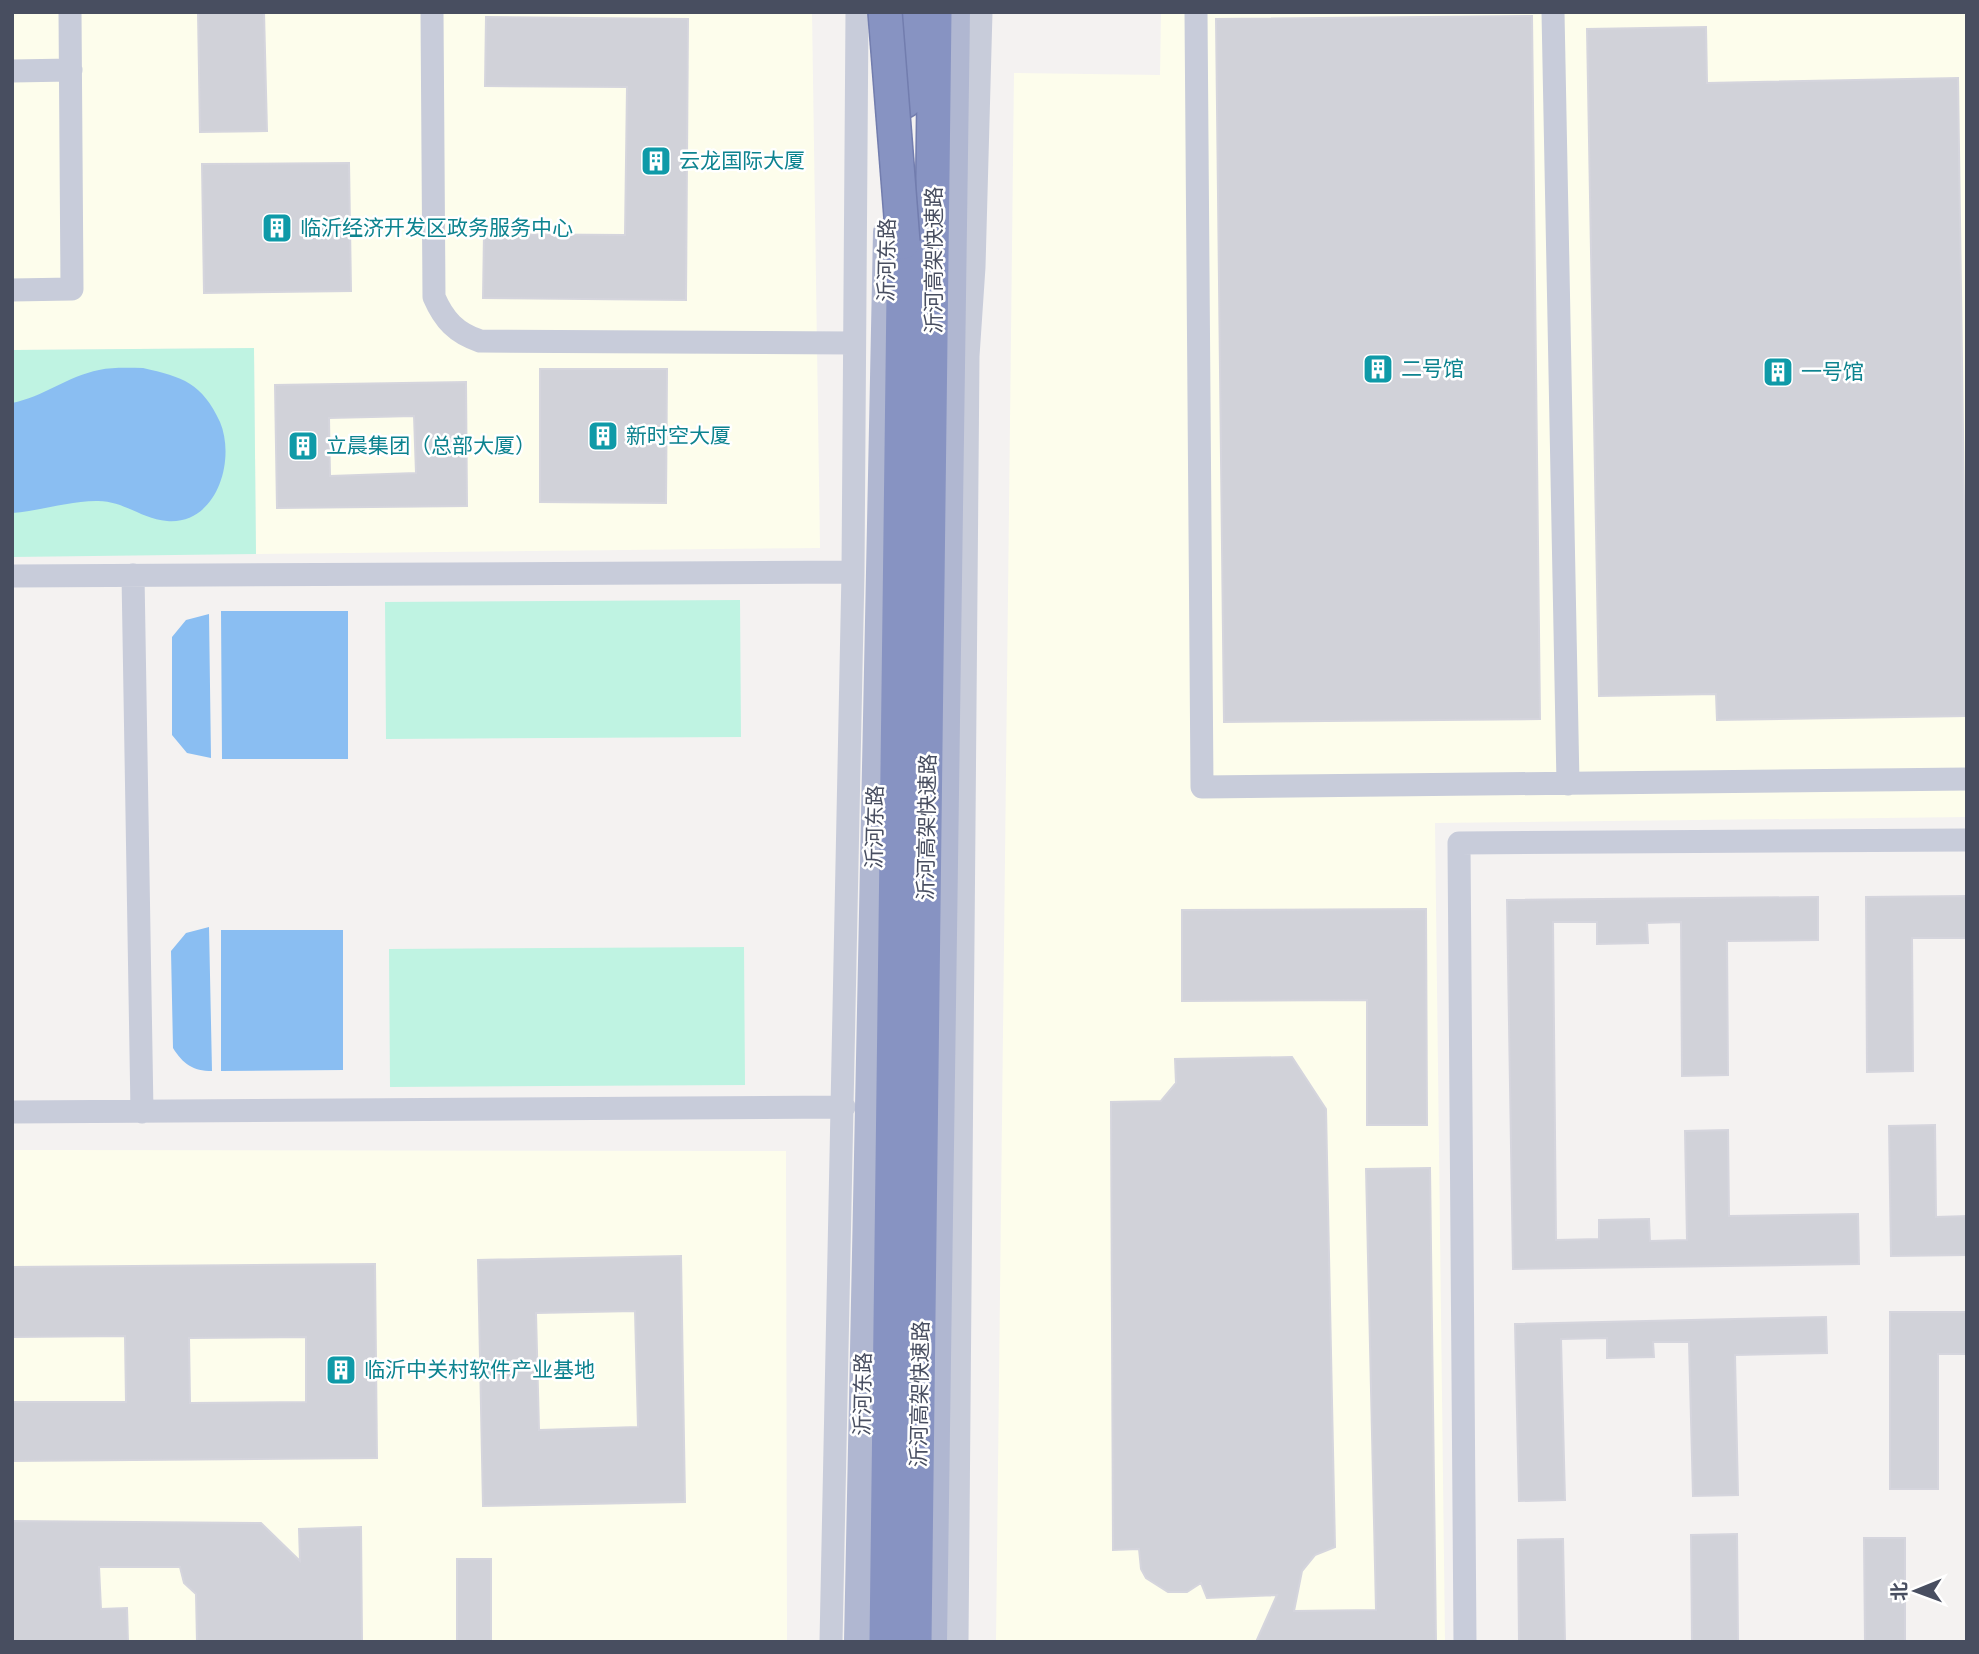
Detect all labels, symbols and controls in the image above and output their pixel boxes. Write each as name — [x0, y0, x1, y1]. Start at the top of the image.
building icon: 云龙国际大厦 — [639, 144, 673, 178]
place label: 云龙国际大厦 — [679, 146, 805, 174]
street label: 沂河高架快速路 — [919, 187, 947, 334]
building icon: 临沂经济开发区政务服务中心 — [260, 211, 294, 245]
place label: 临沂经济开发区政务服务中心 — [300, 213, 573, 241]
street label: 沂河东路 — [871, 218, 901, 302]
building icon: 二号馆 — [1361, 352, 1395, 386]
place label: 二号馆 — [1401, 354, 1464, 382]
building icon: 一号馆 — [1761, 355, 1795, 389]
place label: 一号馆 — [1801, 357, 1864, 385]
building icon: 新时空大厦 — [586, 419, 620, 453]
place label: 新时空大厦 — [626, 421, 731, 449]
building icon: 立晨集团（总部大厦） — [286, 429, 320, 463]
place label: 立晨集团（总部大厦） — [326, 431, 536, 459]
street label: 沂河高架快速路 — [911, 753, 941, 901]
street label: 沂河东路 — [859, 785, 889, 869]
street label: 沂河高架快速路 — [904, 1320, 934, 1468]
street label: 沂河东路 — [847, 1352, 877, 1436]
building icon: 临沂中关村软件产业基地 — [324, 1353, 358, 1387]
place label: 临沂中关村软件产业基地 — [364, 1355, 595, 1383]
north arrow — [1881, 1556, 1951, 1626]
text: 北 — [1886, 1582, 1912, 1601]

